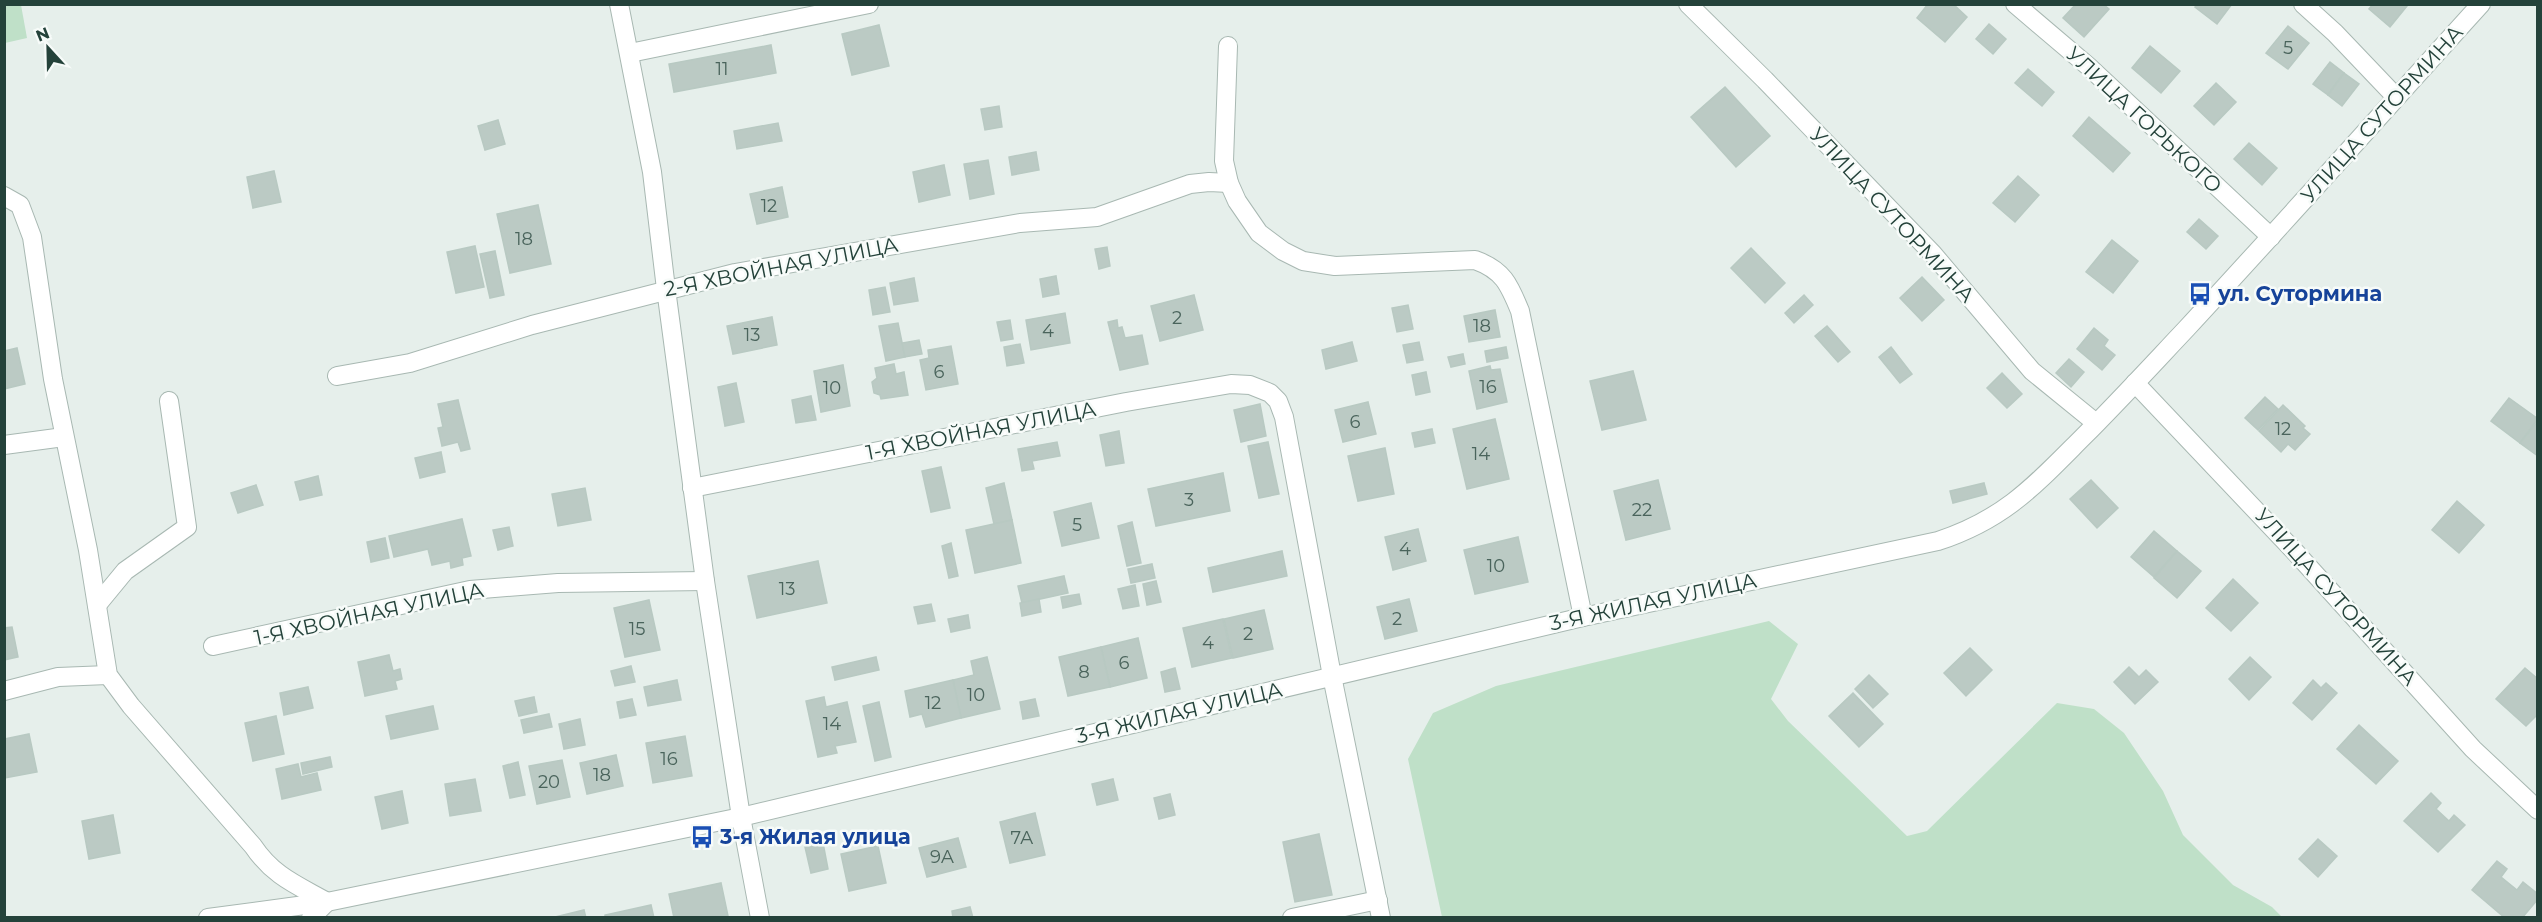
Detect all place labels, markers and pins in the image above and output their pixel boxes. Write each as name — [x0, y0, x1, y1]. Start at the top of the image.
bus stop icon: ул. Сутормина — [2187, 281, 2213, 307]
place label: ул. Сутормина — [2217, 281, 2382, 306]
bus stop icon: 3-я Жилая улица — [689, 824, 715, 850]
place label: 3-я Жилая улица — [719, 824, 911, 849]

